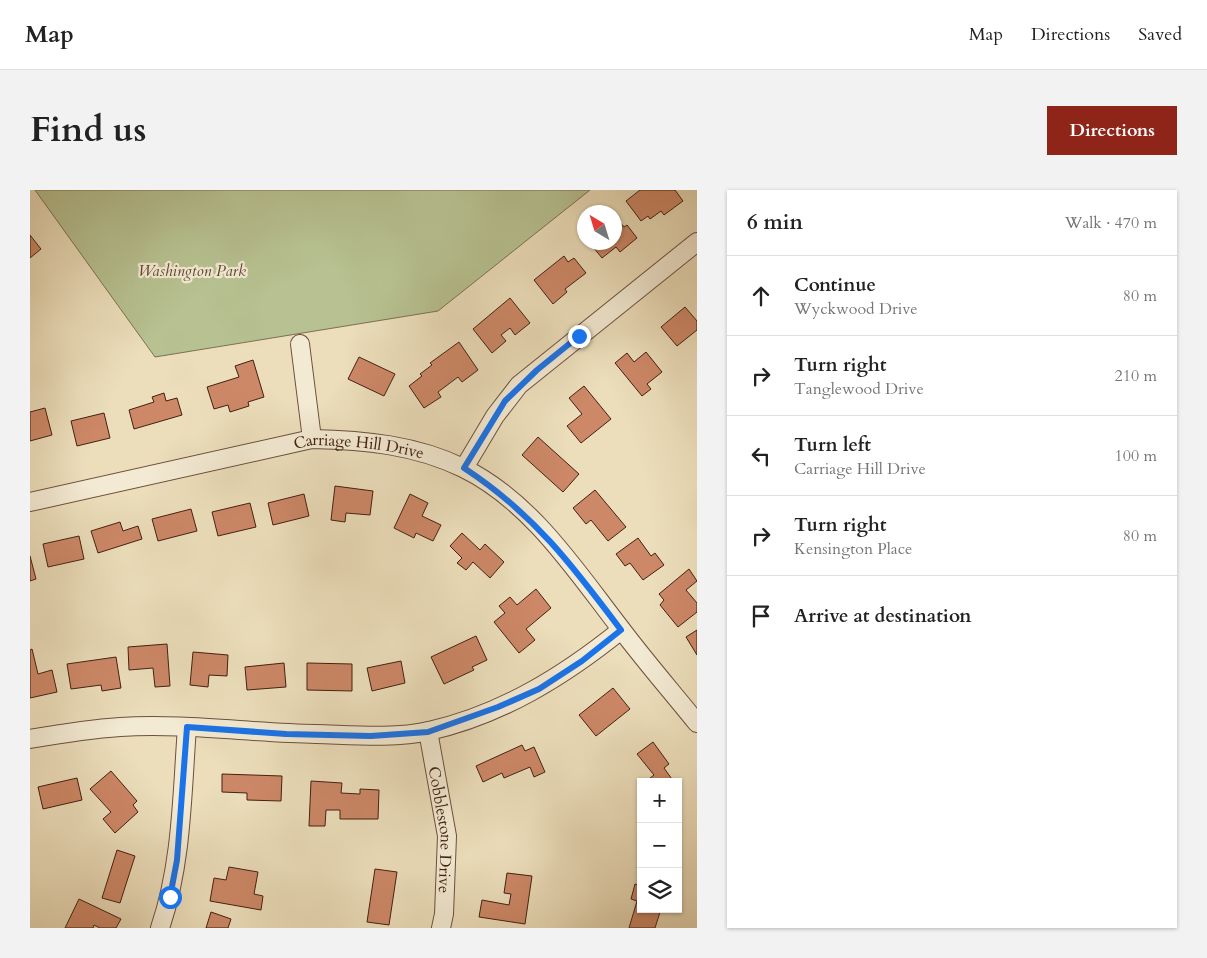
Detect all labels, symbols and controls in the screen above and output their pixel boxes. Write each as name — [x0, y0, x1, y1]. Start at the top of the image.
text: Map — [25, 18, 74, 51]
text: Map — [969, 22, 1003, 47]
text: Directions — [1031, 22, 1110, 47]
text: Saved — [1138, 22, 1182, 47]
text: Find us — [30, 106, 146, 154]
button: Directions — [1047, 106, 1177, 155]
north arrow — [577, 205, 622, 250]
text: 6 min — [747, 208, 803, 237]
text: Walk · 470 m — [1065, 212, 1157, 234]
park label: Washington Park — [138, 260, 246, 282]
text: Continue — [794, 272, 876, 298]
icon: ahead — [747, 282, 775, 310]
text: 80 m — [1123, 285, 1157, 307]
text: Wyckwood Drive — [794, 298, 918, 320]
route end — [568, 325, 591, 348]
text: Turn right — [794, 352, 886, 378]
icon: right — [747, 362, 775, 390]
text: 210 m — [1115, 365, 1157, 387]
text: Tanglewood Drive — [794, 378, 924, 400]
street label: Carriage Hill Drive — [291, 429, 426, 465]
text: Turn left — [794, 432, 871, 458]
icon: left — [747, 442, 775, 470]
text: 100 m — [1115, 445, 1157, 467]
text: Carriage Hill Drive — [794, 458, 926, 480]
text: Turn right — [794, 512, 886, 538]
icon: right — [747, 522, 775, 550]
text: 80 m — [1123, 525, 1157, 547]
text: Kensington Place — [794, 538, 912, 560]
icon: arrive — [747, 602, 775, 630]
text: Arrive at destination — [794, 603, 971, 629]
street label: Cobblestone Drive — [423, 765, 457, 894]
map controls — [637, 778, 682, 913]
button: + — [637, 778, 682, 823]
button: − — [637, 823, 682, 868]
button: layers — [637, 868, 682, 913]
route start — [159, 886, 182, 909]

